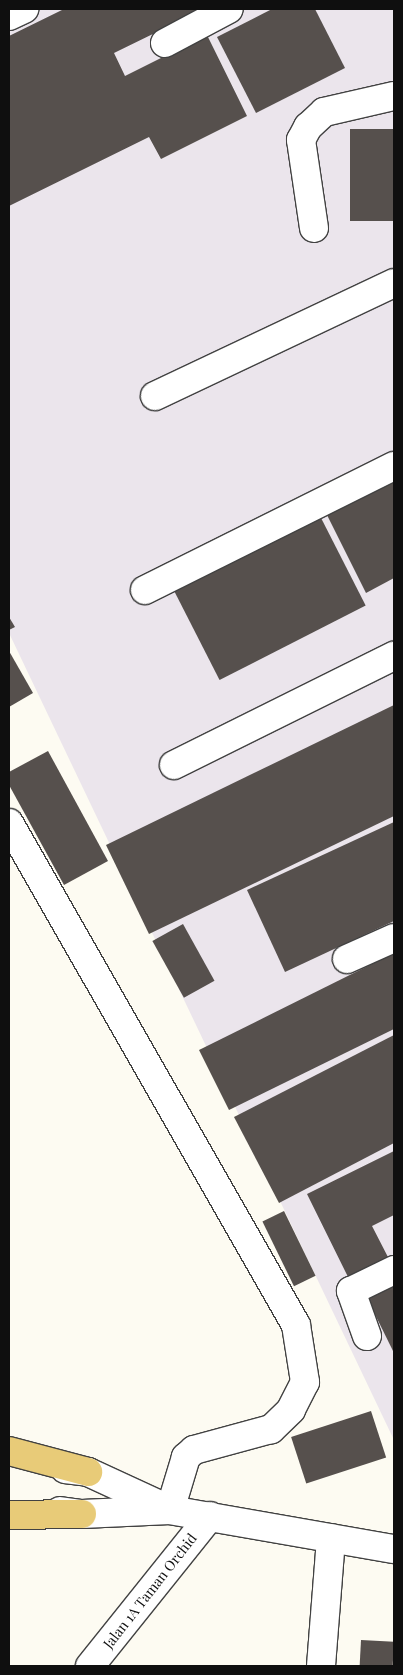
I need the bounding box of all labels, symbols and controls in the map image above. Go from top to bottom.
street label: Jalan 1A Taman Orchid [100,1530,200,1652]

